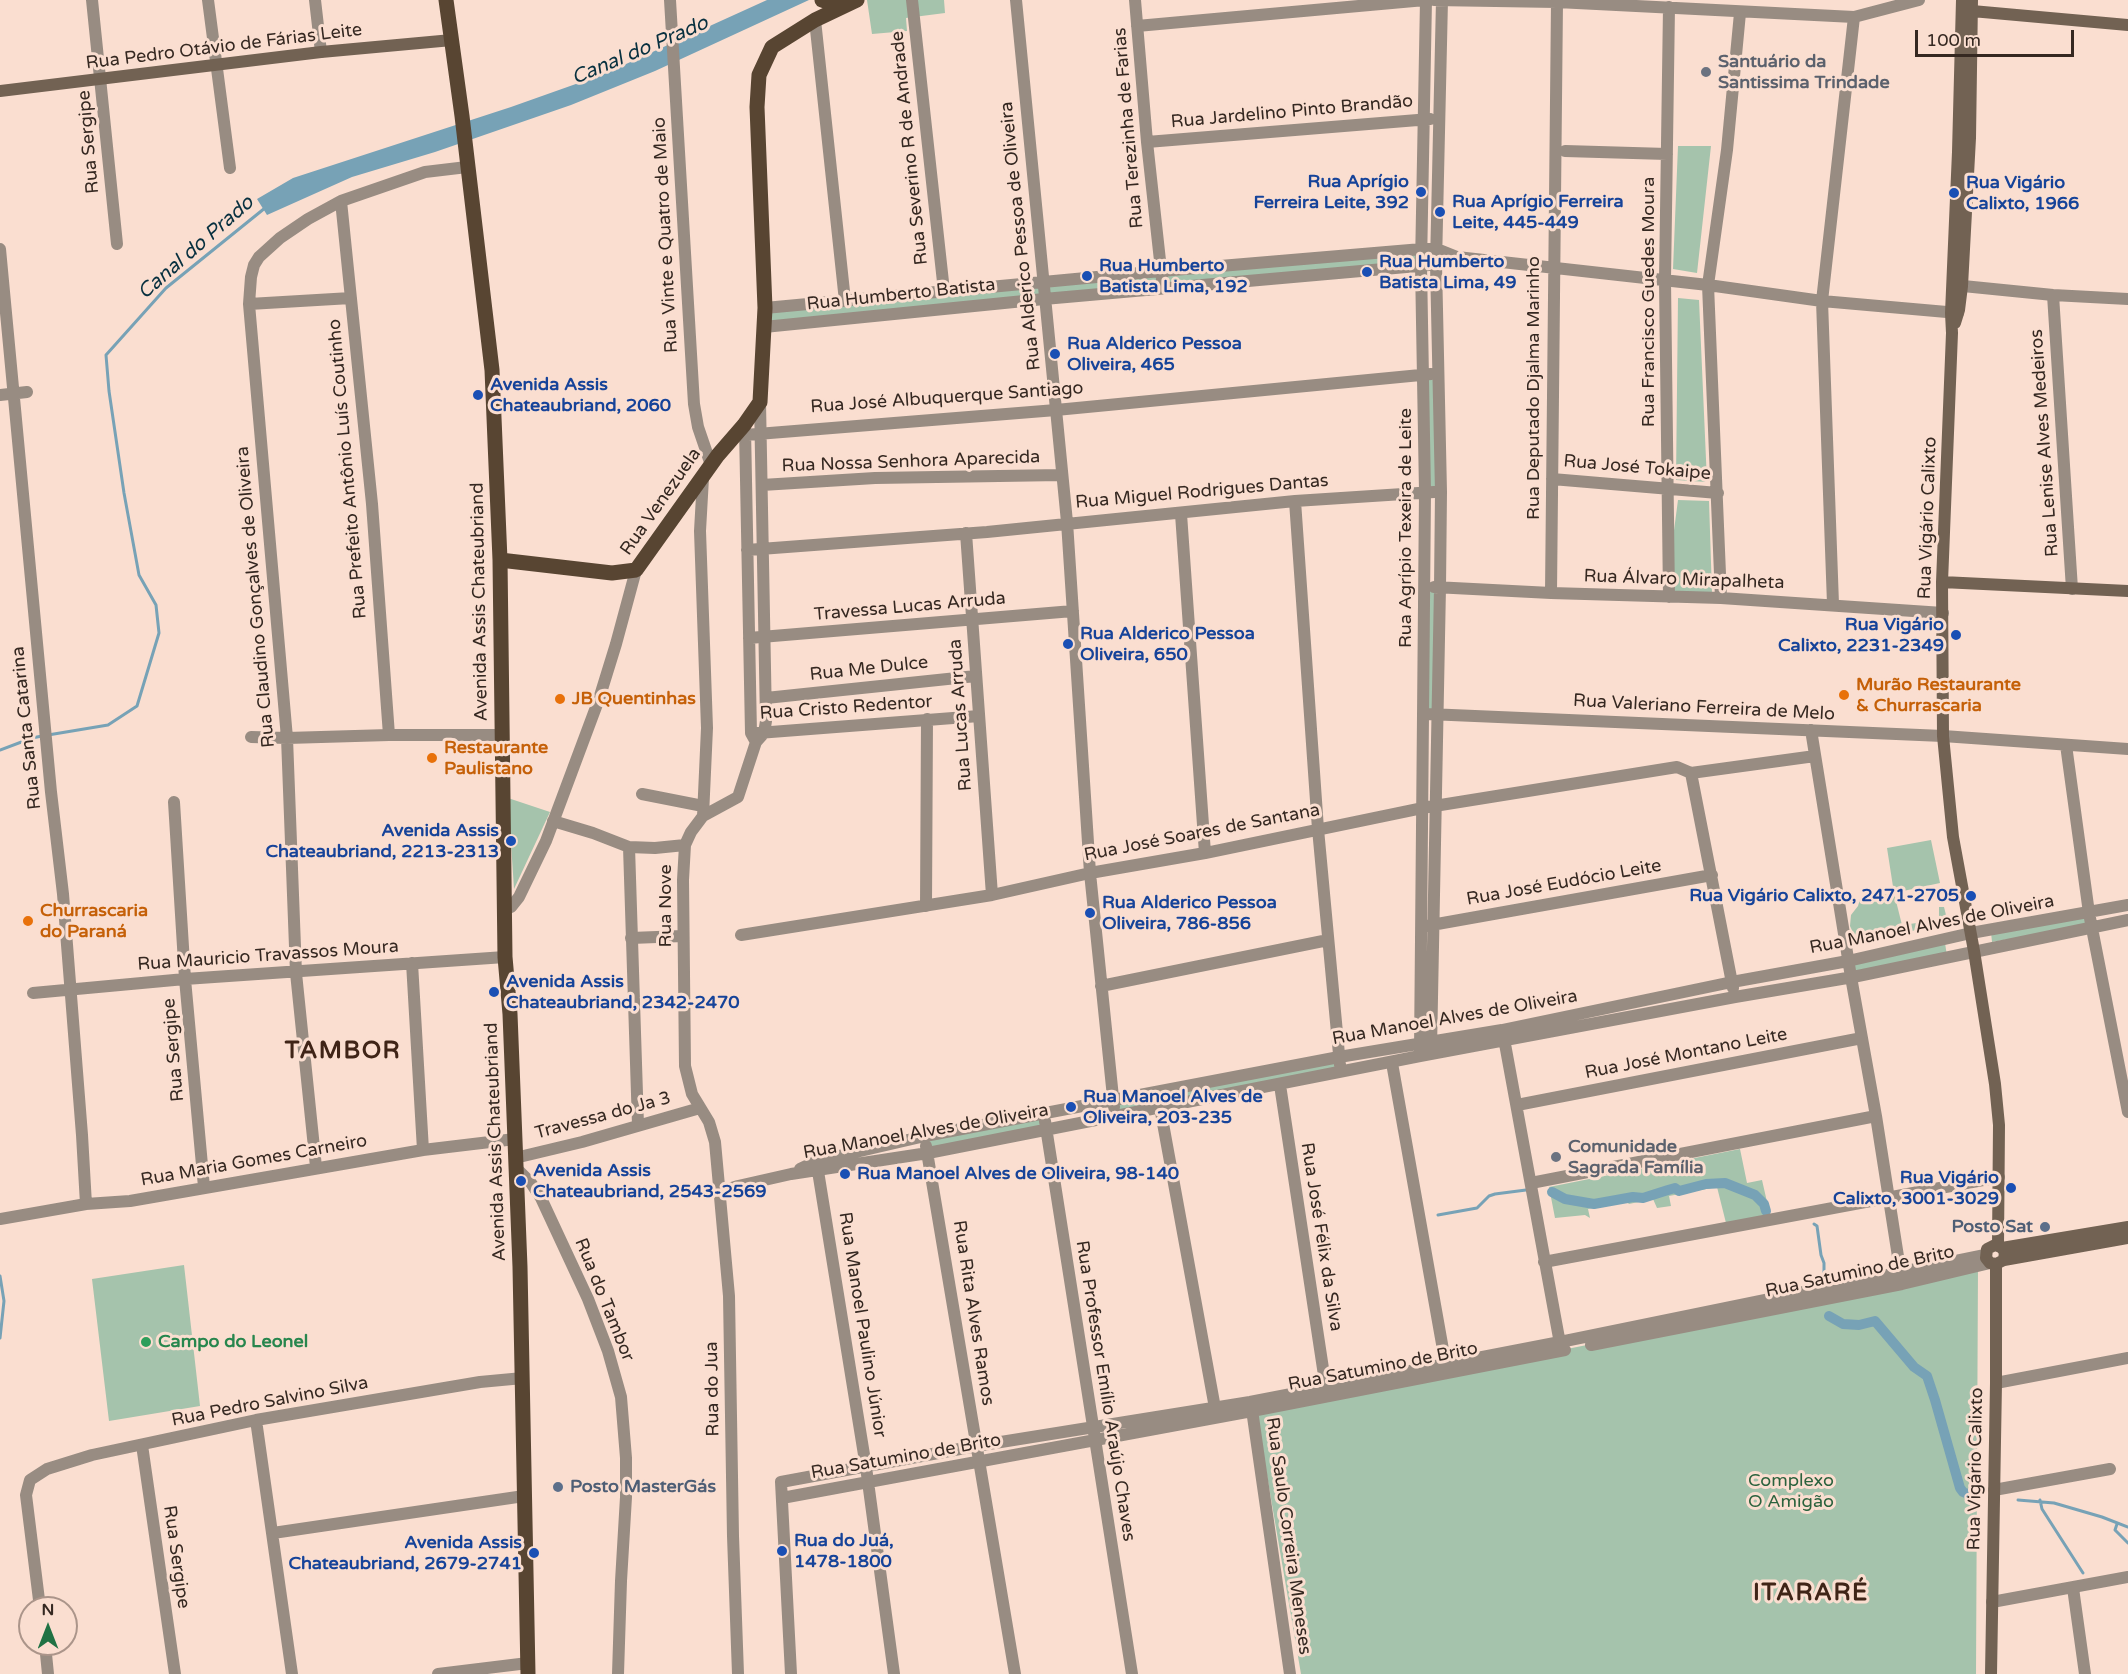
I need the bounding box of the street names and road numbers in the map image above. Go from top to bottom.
street label: Rua Pedro Otávio de Fárias Leite [85,19,363,75]
street label: Rua Terezinha de Farias [1109,27,1149,229]
street label: Rua Severino R de Andrade [887,30,933,266]
street label: Rua Sergipe [74,89,104,195]
street label: Rua Jardelino Pinto Brandão [1170,91,1414,133]
street label: Rua Alderico Pessoa de Oliveira [996,100,1046,372]
street label: Rua Vinte e Quatro de Maio [649,116,683,354]
street label: Rua Francisco Guedes Moura [1638,177,1660,427]
street label: Rua Deputado Djalma Marinho [1523,256,1545,520]
street label: Rua Humberto Batista [806,274,996,316]
street label: Rua Prefeito Antônio Luís Coutinho [324,318,372,620]
street label: Rua Lenise Alves Medeiros [2026,328,2064,558]
street label: Rua José Albuquerque Santiago [810,378,1084,418]
street label: Rua Agrípio Texeira de Leite [1395,408,1417,648]
street label: Rua Vigário Calixto [1914,436,1942,600]
street label: Rua Venezuela [616,444,706,560]
street label: Rua Claudino Gonçalves de Oliveira [232,445,280,749]
street label: Rua Nossa Senhora Aparecida [781,447,1041,477]
street label: Rua José Tokaipe [1562,451,1712,485]
street label: Rua Miguel Rodrigues Dantas [1074,470,1330,514]
street label: Avenida Assis Chateubriand [467,482,493,722]
street label: Rua Álvaro Mirapalheta [1583,566,1785,594]
street label: Travessa Lucas Arruda [813,588,1007,626]
street label: Rua Lucas Arruda [945,638,977,792]
street label: Rua Santa Catarina [8,645,46,811]
street label: Rua Me Dulce [809,652,929,686]
street label: Rua Valeriano Ferreira de Melo [1573,690,1835,726]
street label: Rua Cristo Redentor [759,691,933,725]
street label: Rua José Soares de Santana [1082,800,1322,866]
street label: Rua José Eudócio Leite [1465,855,1663,911]
street label: Rua Nove [655,864,677,948]
street label: Rua Manoel Alves de Oliveira [1808,891,2056,959]
street label: Rua Mauricio Travassos Moura [137,936,399,976]
street label: Rua Manoel Alves de Oliveira [1331,986,1579,1050]
street label: Rua Sergipe [159,997,189,1103]
street label: Avenida Assis Chateubriand [481,1022,511,1262]
street label: Rua José Montano Leite [1583,1024,1789,1084]
street label: Travessa do Ja 3 [533,1087,673,1145]
street label: Rua Manoel Alves de Oliveira [802,1100,1050,1164]
street label: Rua Maria Gomes Carneiro [139,1130,369,1192]
street label: Rua José Félix da Silva [1295,1141,1347,1333]
street label: Rua Manoel Paulino Júnior [833,1211,891,1439]
street label: Rua Rita Alves Ramos [948,1219,998,1407]
street label: Rua do Tambor [569,1235,639,1365]
street label: Rua Professor Emílio Araújo Chaves [1071,1239,1139,1543]
street label: Rua Satumino de Brito [1764,1241,1956,1303]
street label: Rua Satumino de Brito [1286,1338,1480,1396]
street label: Rua do Jua [701,1341,725,1437]
street label: Rua Pedro Salvino Silva [170,1372,370,1432]
street label: Rua Vigário Calixto [1964,1387,1988,1551]
street label: Rua Saulo Correira Meneses [1261,1416,1315,1656]
street label: Rua Satumino de Brito [809,1430,1003,1484]
street label: Rua Sergipe [158,1504,194,1610]

